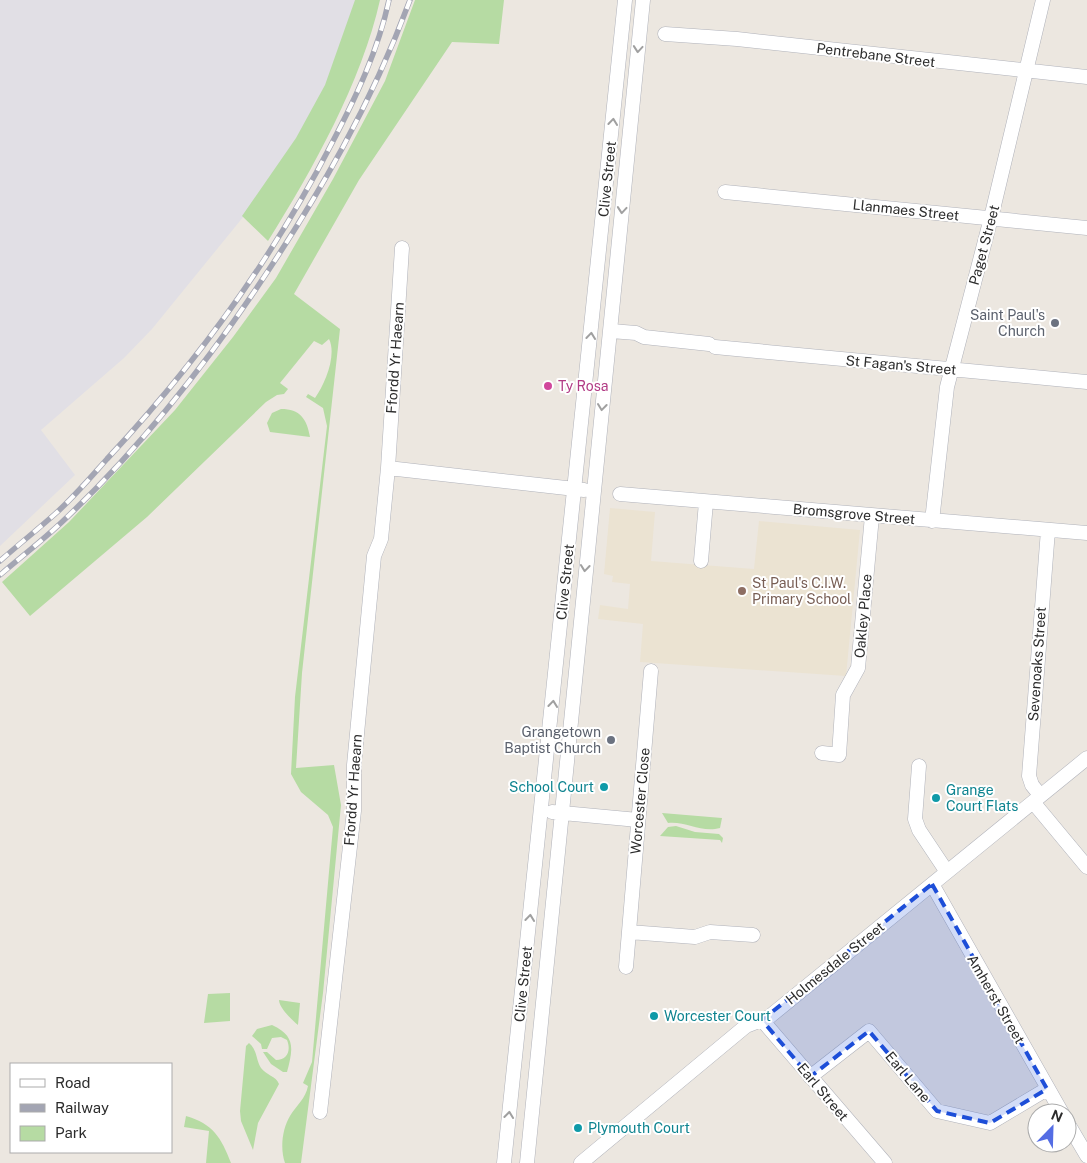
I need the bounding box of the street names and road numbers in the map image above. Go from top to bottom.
street label: Pentrebane Street [816,40,936,70]
street label: Clive Street [595,140,619,218]
street label: Llanmaes Street [852,196,960,224]
street label: Paget Street [966,203,1002,287]
street label: Ffordd Yr Haearn [383,302,407,414]
street label: St Fagan's Street [845,352,957,378]
street label: Bromsgrove Street [792,501,916,527]
street label: Clive Street [553,543,577,621]
street label: Oakley Place [851,573,875,659]
street label: Sevenoaks Street [1025,606,1049,722]
street label: Ffordd Yr Haearn [341,734,365,846]
street label: Worcester Close [627,747,653,855]
street label: Holmesdale Street [783,918,887,1008]
street label: Clive Street [511,945,535,1023]
street label: Amherst Street [964,952,1028,1046]
street label: Earl Lane [882,1048,934,1106]
street label: Earl Street [794,1060,852,1124]

